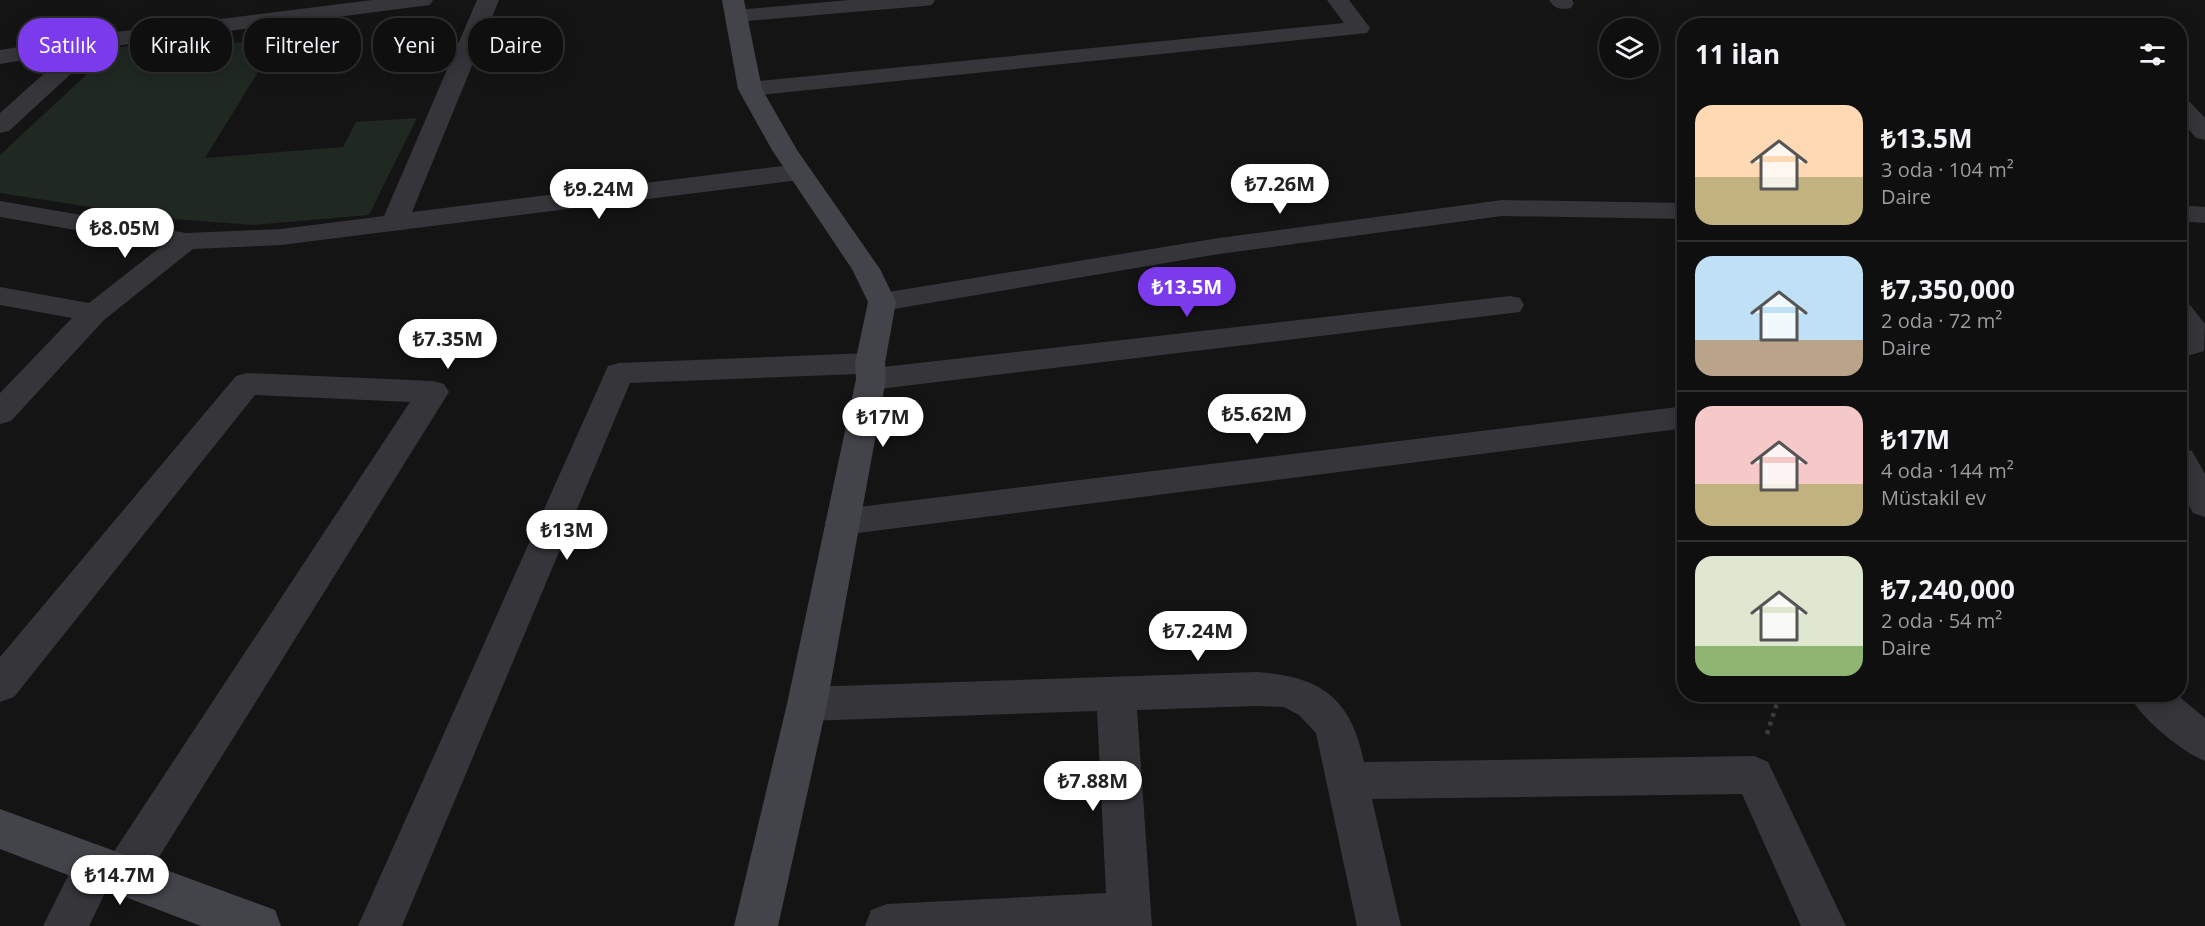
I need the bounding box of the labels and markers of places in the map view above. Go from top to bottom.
pin: ₺7.26M [1231,164,1329,215]
pin: ₺9.24M [550,169,648,220]
pin: ₺8.05M [76,208,174,259]
pin: ₺13.5M [1138,267,1236,318]
pin: ₺7.35M [399,319,497,370]
pin: ₺5.62M [1208,394,1306,445]
pin: ₺17M [847,397,919,448]
pin: ₺13M [531,510,603,561]
pin: ₺7.24M [1149,611,1247,662]
pin: ₺7.88M [1044,761,1142,812]
pin: ₺14.7M [71,855,169,906]

